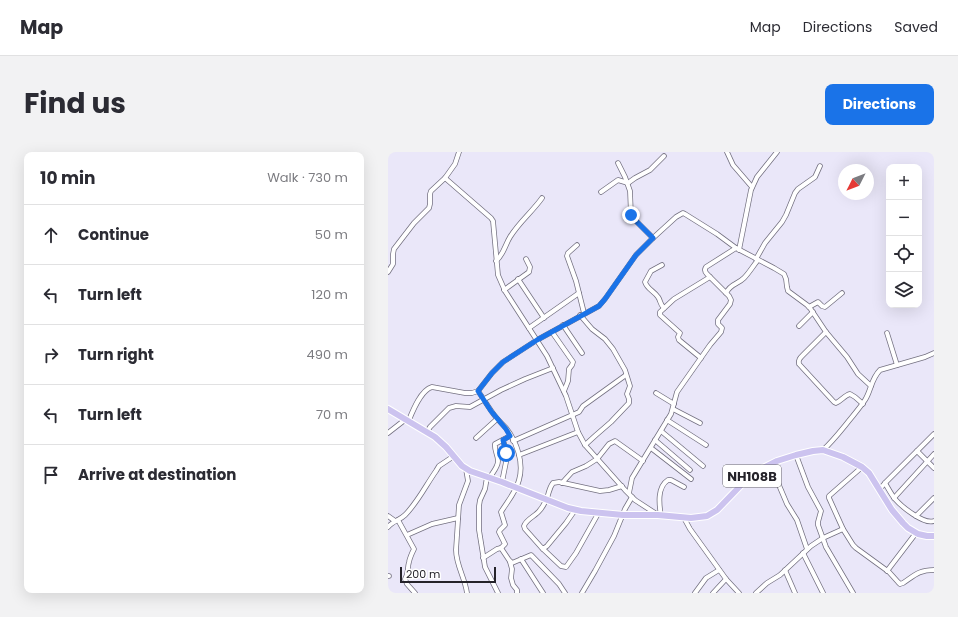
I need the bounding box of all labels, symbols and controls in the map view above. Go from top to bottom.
text: Map [20,14,63,41]
text: Map [750,17,781,37]
text: Directions [803,17,872,37]
text: Saved [894,17,938,37]
text: Find us [24,84,126,123]
button: Directions [825,84,934,125]
north arrow [838,164,874,200]
map controls [886,164,922,308]
button: + [886,164,922,200]
text: 10 min [40,166,96,190]
text: Walk · 730 m [267,168,348,187]
button: − [886,200,922,236]
route end [622,206,640,224]
icon: ahead [40,224,62,246]
text: Continue [78,224,149,245]
text: 50 m [315,225,348,244]
button: locate [886,236,922,272]
button: layers [886,272,922,308]
icon: left [40,284,62,306]
text: Turn left [78,284,142,305]
text: 120 m [311,285,348,304]
icon: right [40,344,62,366]
text: Turn right [78,344,154,365]
text: 490 m [307,345,348,364]
icon: left [40,404,62,426]
text: Turn left [78,404,142,425]
text: 70 m [316,405,348,424]
route start [497,444,515,462]
icon: arrive [40,464,62,486]
text: Arrive at destination [78,464,236,485]
road number: NH108B [723,465,781,487]
scale bar [400,565,496,584]
text: 200 m [406,566,440,582]

